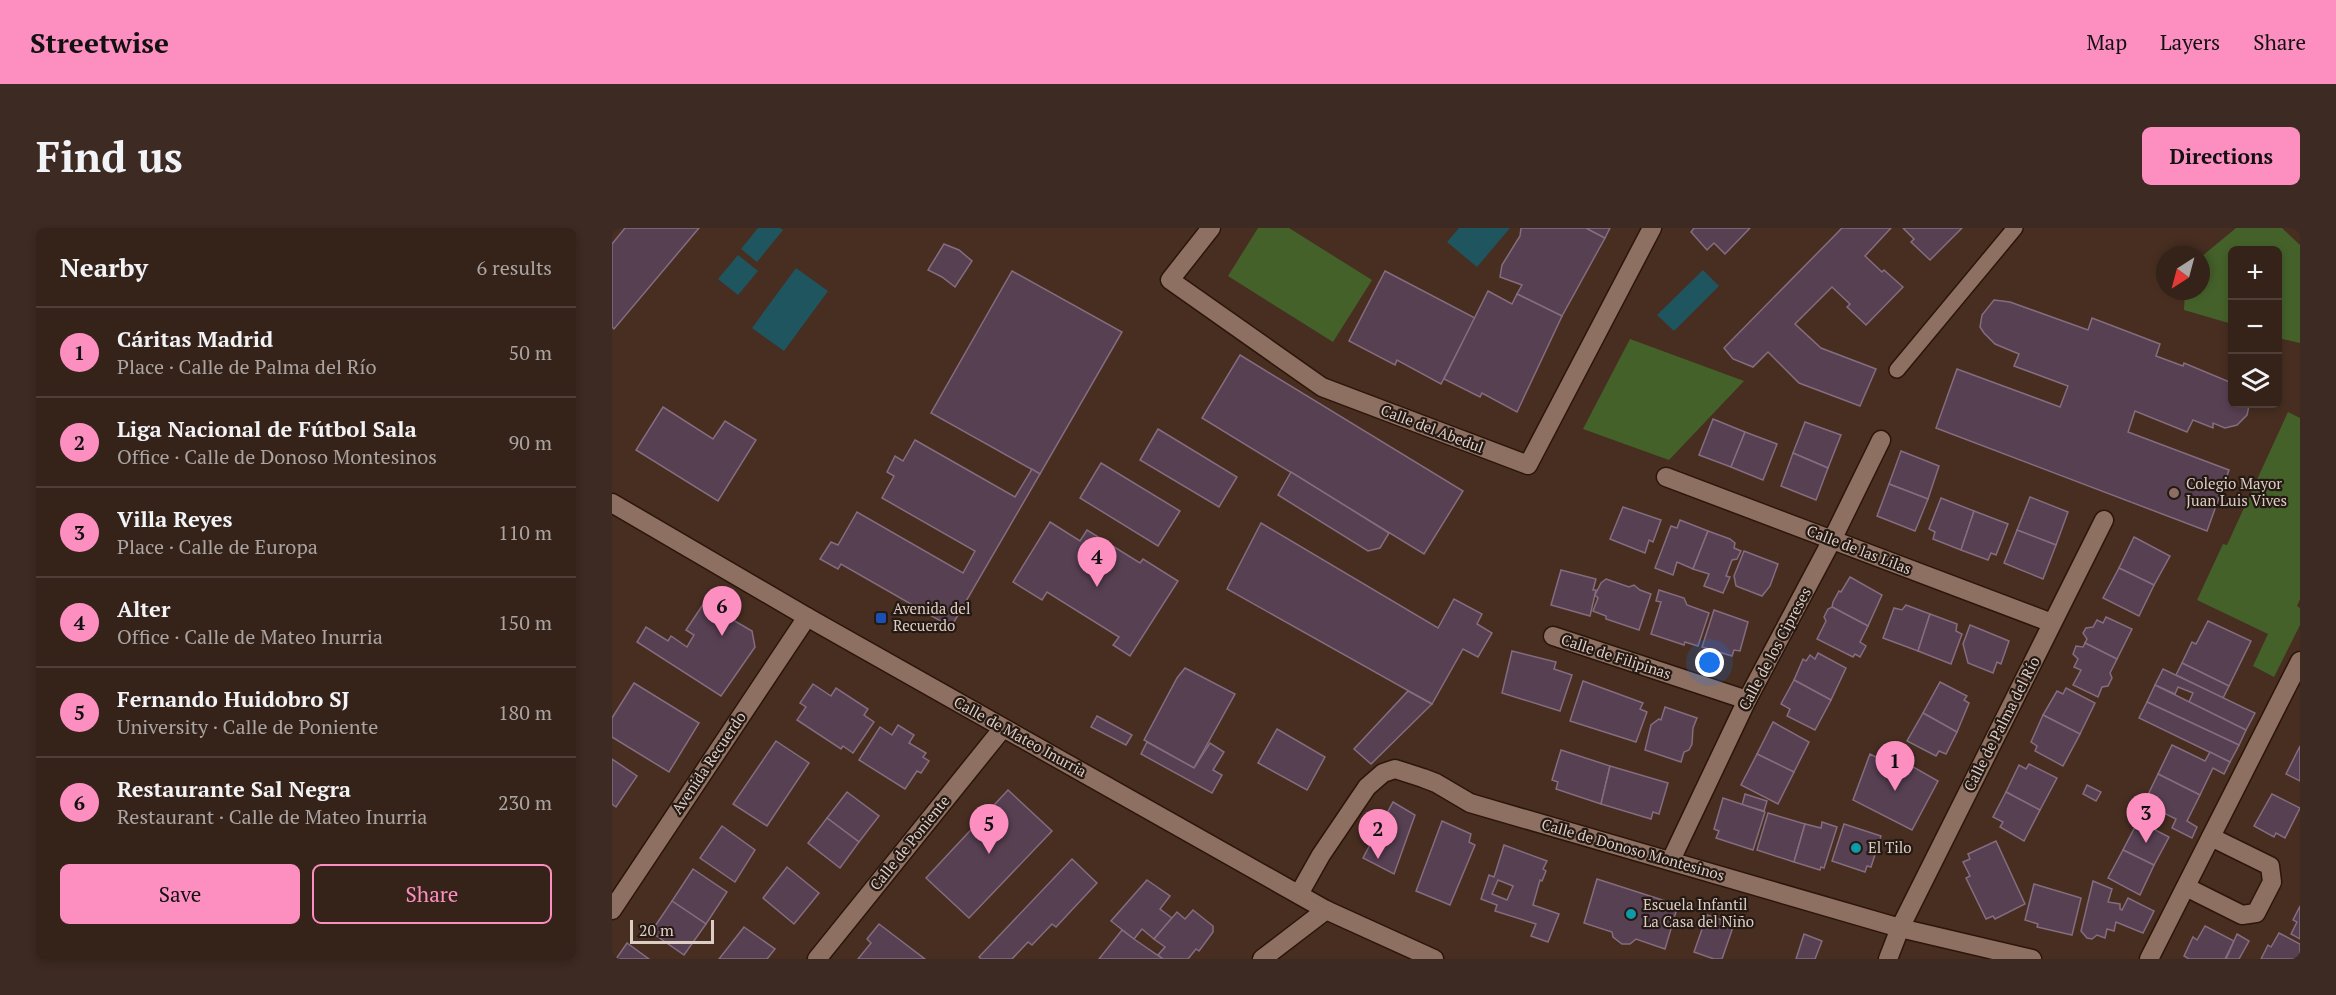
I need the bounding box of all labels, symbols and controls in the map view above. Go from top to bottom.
text: Streetwise [30,24,169,61]
text: Map [2086,28,2127,56]
text: Layers [2160,28,2220,56]
text: Share [2253,28,2306,56]
button: Directions [2142,127,2300,185]
text: Find us [36,128,183,184]
north arrow [2156,246,2210,300]
map controls [2228,246,2282,408]
button: + [2228,246,2282,300]
text: Nearby [60,250,148,284]
text: 6 results [477,254,552,281]
button: − [2228,300,2282,354]
text: Cáritas Madrid [117,324,273,353]
text: 1 [74,339,85,366]
text: 50 m [509,339,552,366]
text: Place · Calle de Palma del Río [117,353,377,380]
button: layers [2228,354,2282,408]
street label: Calle del Abedul [1378,399,1487,457]
text: Liga Nacional de Fútbol Sala [117,414,417,443]
text: 2 [74,429,85,456]
text: 90 m [509,429,552,456]
text: Office · Calle de Donoso Montesinos [117,443,437,470]
place label: Colegio Mayor Juan Luis Vives [2186,473,2287,510]
marker: Colegio Mayor Juan Luis Vives [2167,486,2181,500]
text: Villa Reyes [117,504,233,533]
text: 3 [74,519,85,546]
text: 110 m [498,519,552,546]
street label: Calle de las Lilas [1804,520,1915,578]
text: Place · Calle de Europa [117,533,318,560]
pin: 4 [1078,538,1116,587]
street label: Calle de los Cipreses [1733,584,1815,713]
pin: 6 [702,586,742,636]
text: Alter [117,594,170,623]
place label: Avenida del Recuerdo [893,598,970,635]
text: 4 [74,609,85,636]
text: 150 m [498,609,552,636]
marker: Avenida del Recuerdo [874,611,888,625]
text: Office · Calle de Mateo Inurria [117,623,383,650]
street label: Calle de Filipinas [1559,629,1674,683]
your location [1695,648,1724,677]
street label: Calle de Palma del Río [1958,653,2044,794]
text: Fernando Huidobro SJ [117,684,350,713]
street label: Calle de Mateo Inurria [950,691,1091,781]
text: 5 [74,699,85,726]
text: 180 m [498,699,552,726]
street label: Avenida Recuerdo [667,707,750,818]
text: University · Calle de Poniente [117,713,378,740]
pin: 1 [1876,742,1914,791]
text: Restaurante Sal Negra [117,774,351,803]
text: 6 [74,789,85,816]
text: 230 m [498,789,552,816]
street label: Calle de Poniente [865,791,954,894]
pin: 3 [2126,794,2165,843]
text: Restaurant · Calle de Mateo Inurria [117,803,427,830]
pin: 5 [970,804,1009,854]
pin: 2 [1358,810,1398,859]
street label: Calle de Donoso Montesinos [1539,813,1727,885]
place label: El Tilo [1868,837,1912,857]
marker: El Tilo [1849,841,1863,855]
button: Save [60,864,300,924]
button: Share [312,864,552,924]
place label: Escuela Infantil La Casa del Niño [1643,894,1754,931]
marker: Escuela Infantil La Casa del Niño [1624,907,1638,921]
scale bar [630,917,714,944]
text: 20 m [639,919,674,941]

